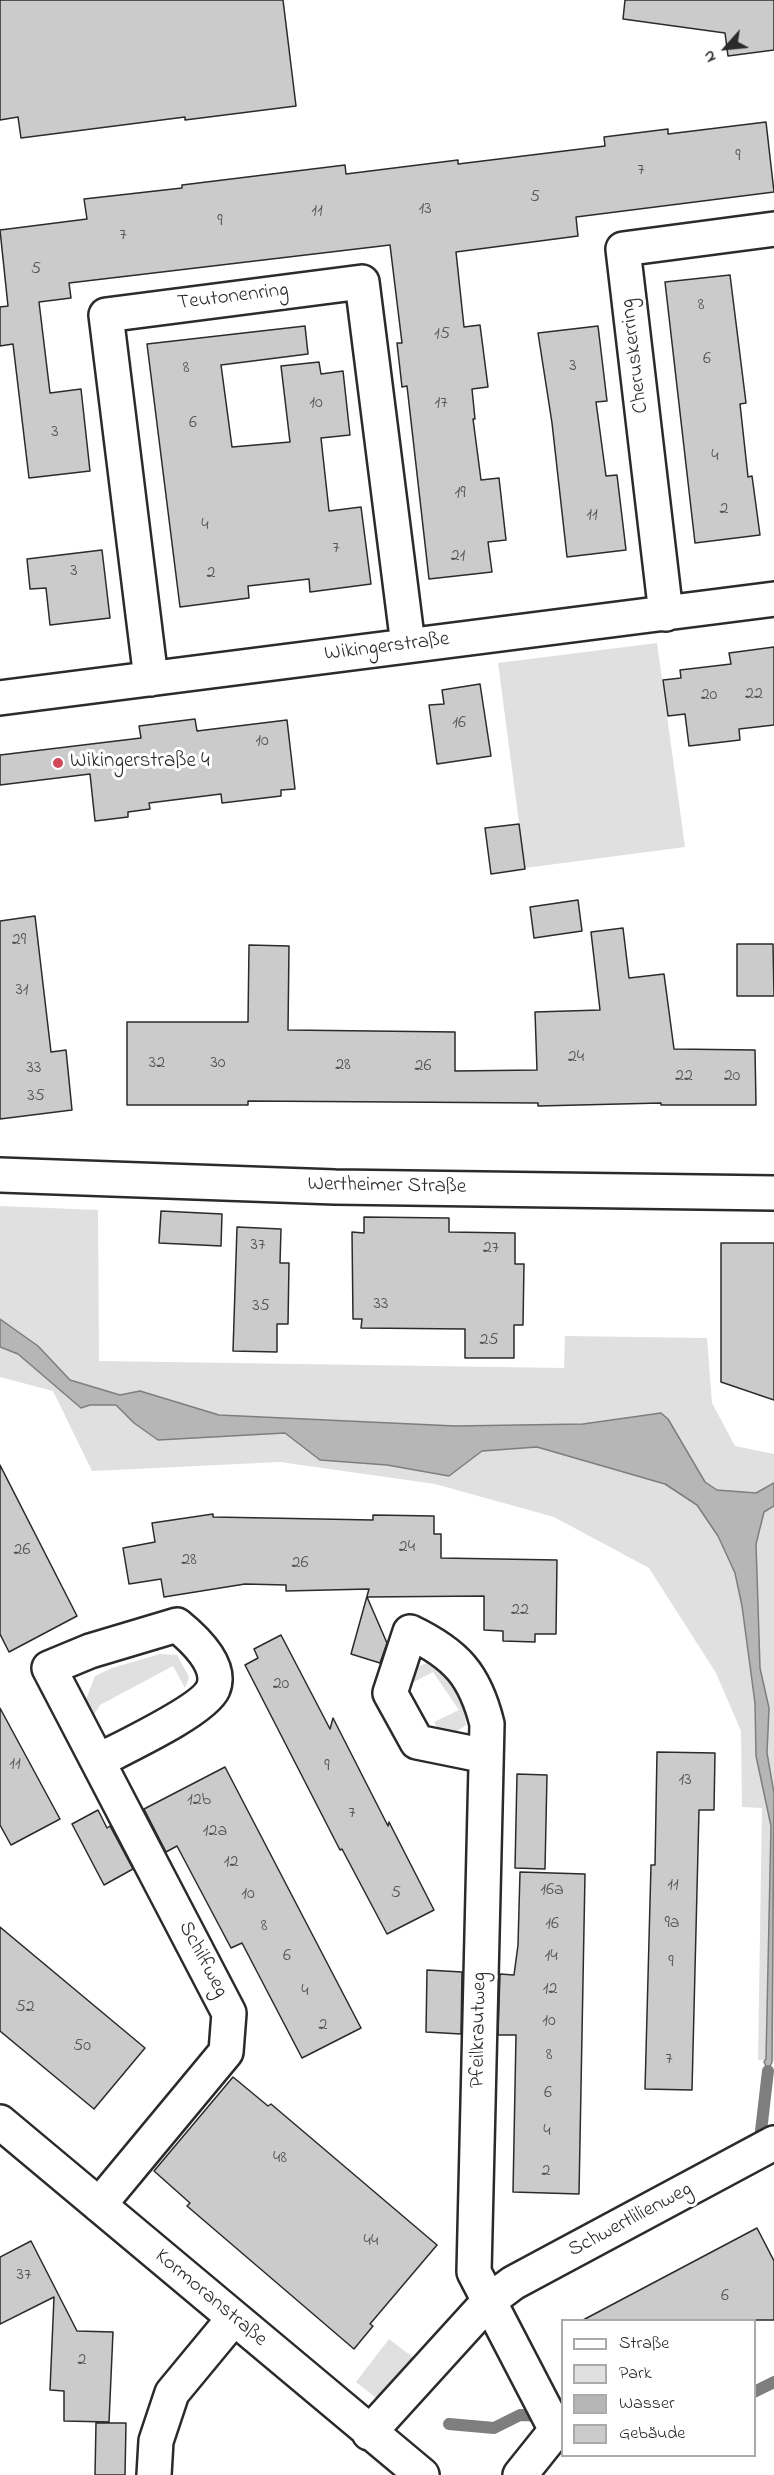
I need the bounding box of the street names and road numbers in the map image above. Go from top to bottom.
street label: Teutonenring [176,279,290,317]
street label: Cheruskerring [616,297,656,415]
street label: Wikingerstraße [323,628,451,668]
street label: Wertheimer Straße [307,1173,467,1201]
street label: Schilfweg [172,1918,232,2002]
street label: Pfeilkrautweg [466,1972,494,2088]
street label: Schwertlilienweg [565,2178,697,2264]
street label: Kormoranstraße [149,2245,271,2353]

